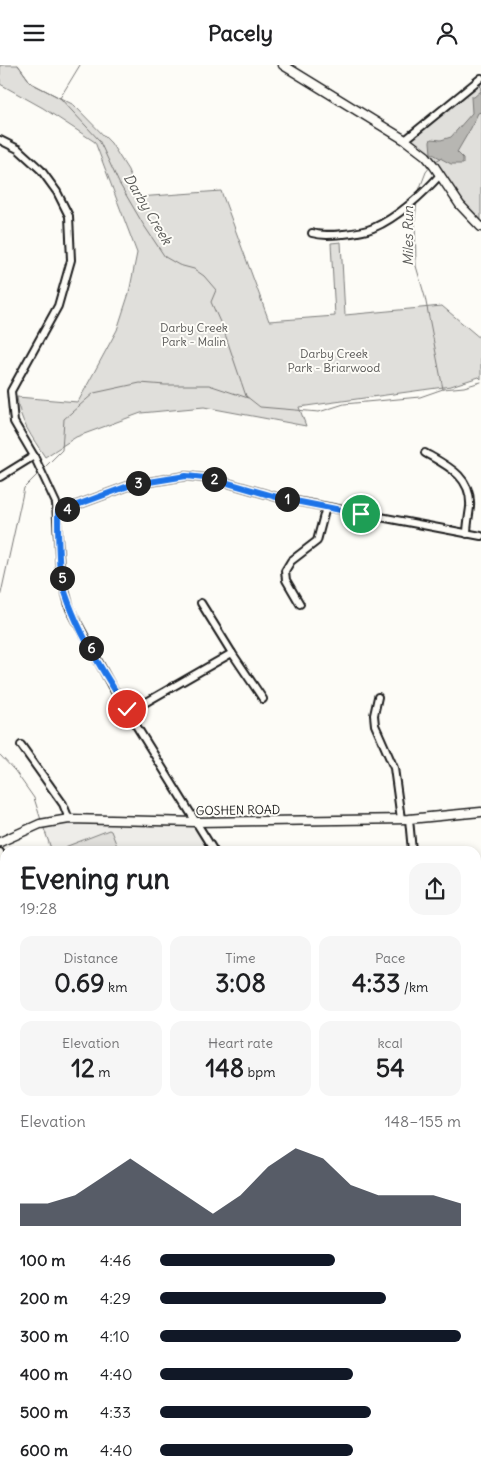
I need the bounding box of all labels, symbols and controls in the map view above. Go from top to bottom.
icon: menu [20,19,48,47]
text: Pacely [208,19,273,47]
icon: person [433,19,461,47]
water label: Darby Creek [120,170,177,248]
water label: Miles Run [399,205,417,266]
park label: Darby Creek Park - Malin [160,320,228,349]
park label: Darby Creek Park - Briarwood [288,346,380,375]
pin: 2 [202,467,226,491]
text: 2 [211,470,218,488]
pin: 3 [126,471,150,495]
text: 3 [135,474,142,492]
pin: 1 [274,487,300,511]
text: 1 [285,490,290,508]
pin [340,493,382,535]
pin: 4 [54,497,80,521]
text: 4 [63,500,72,518]
icon: arrive [347,500,375,528]
pin: 5 [50,565,74,591]
text: 5 [58,569,67,587]
pin: 6 [78,635,104,661]
text: 6 [87,639,96,657]
pin [106,688,148,730]
icon: check [113,695,141,723]
street label: GOSHEN ROAD [196,802,280,818]
text: Evening run [20,861,170,897]
button: share [409,863,461,915]
text: 19:28 [20,898,57,918]
text: Distance [63,949,118,967]
text: Time [225,949,256,967]
text: Pace [375,949,405,967]
text: 0.69 [54,967,105,999]
text: 3:08 [215,967,266,999]
text: 4:33 [352,967,401,999]
text: km [105,978,127,996]
text: /km [401,978,428,996]
text: Elevation [62,1034,120,1052]
text: Heart rate [208,1034,273,1052]
text: kcal [378,1034,403,1052]
text: 12 [71,1052,95,1084]
text: 148 [205,1052,244,1084]
text: 54 [376,1052,405,1084]
text: m [95,1063,110,1081]
text: bpm [244,1063,276,1081]
text: Elevation [20,1111,86,1131]
text: 148–155 m [385,1111,461,1131]
text: 100 m [20,1250,65,1270]
text: 4:46 [100,1250,131,1270]
text: 200 m [20,1288,68,1308]
text: 4:29 [100,1288,131,1308]
text: 300 m [20,1326,68,1346]
text: 4:10 [100,1326,130,1346]
text: 400 m [20,1364,68,1384]
text: 4:40 [100,1364,133,1384]
text: 500 m [20,1402,68,1422]
text: 4:33 [100,1402,131,1422]
text: 600 m [20,1440,68,1460]
text: 4:40 [100,1440,133,1460]

